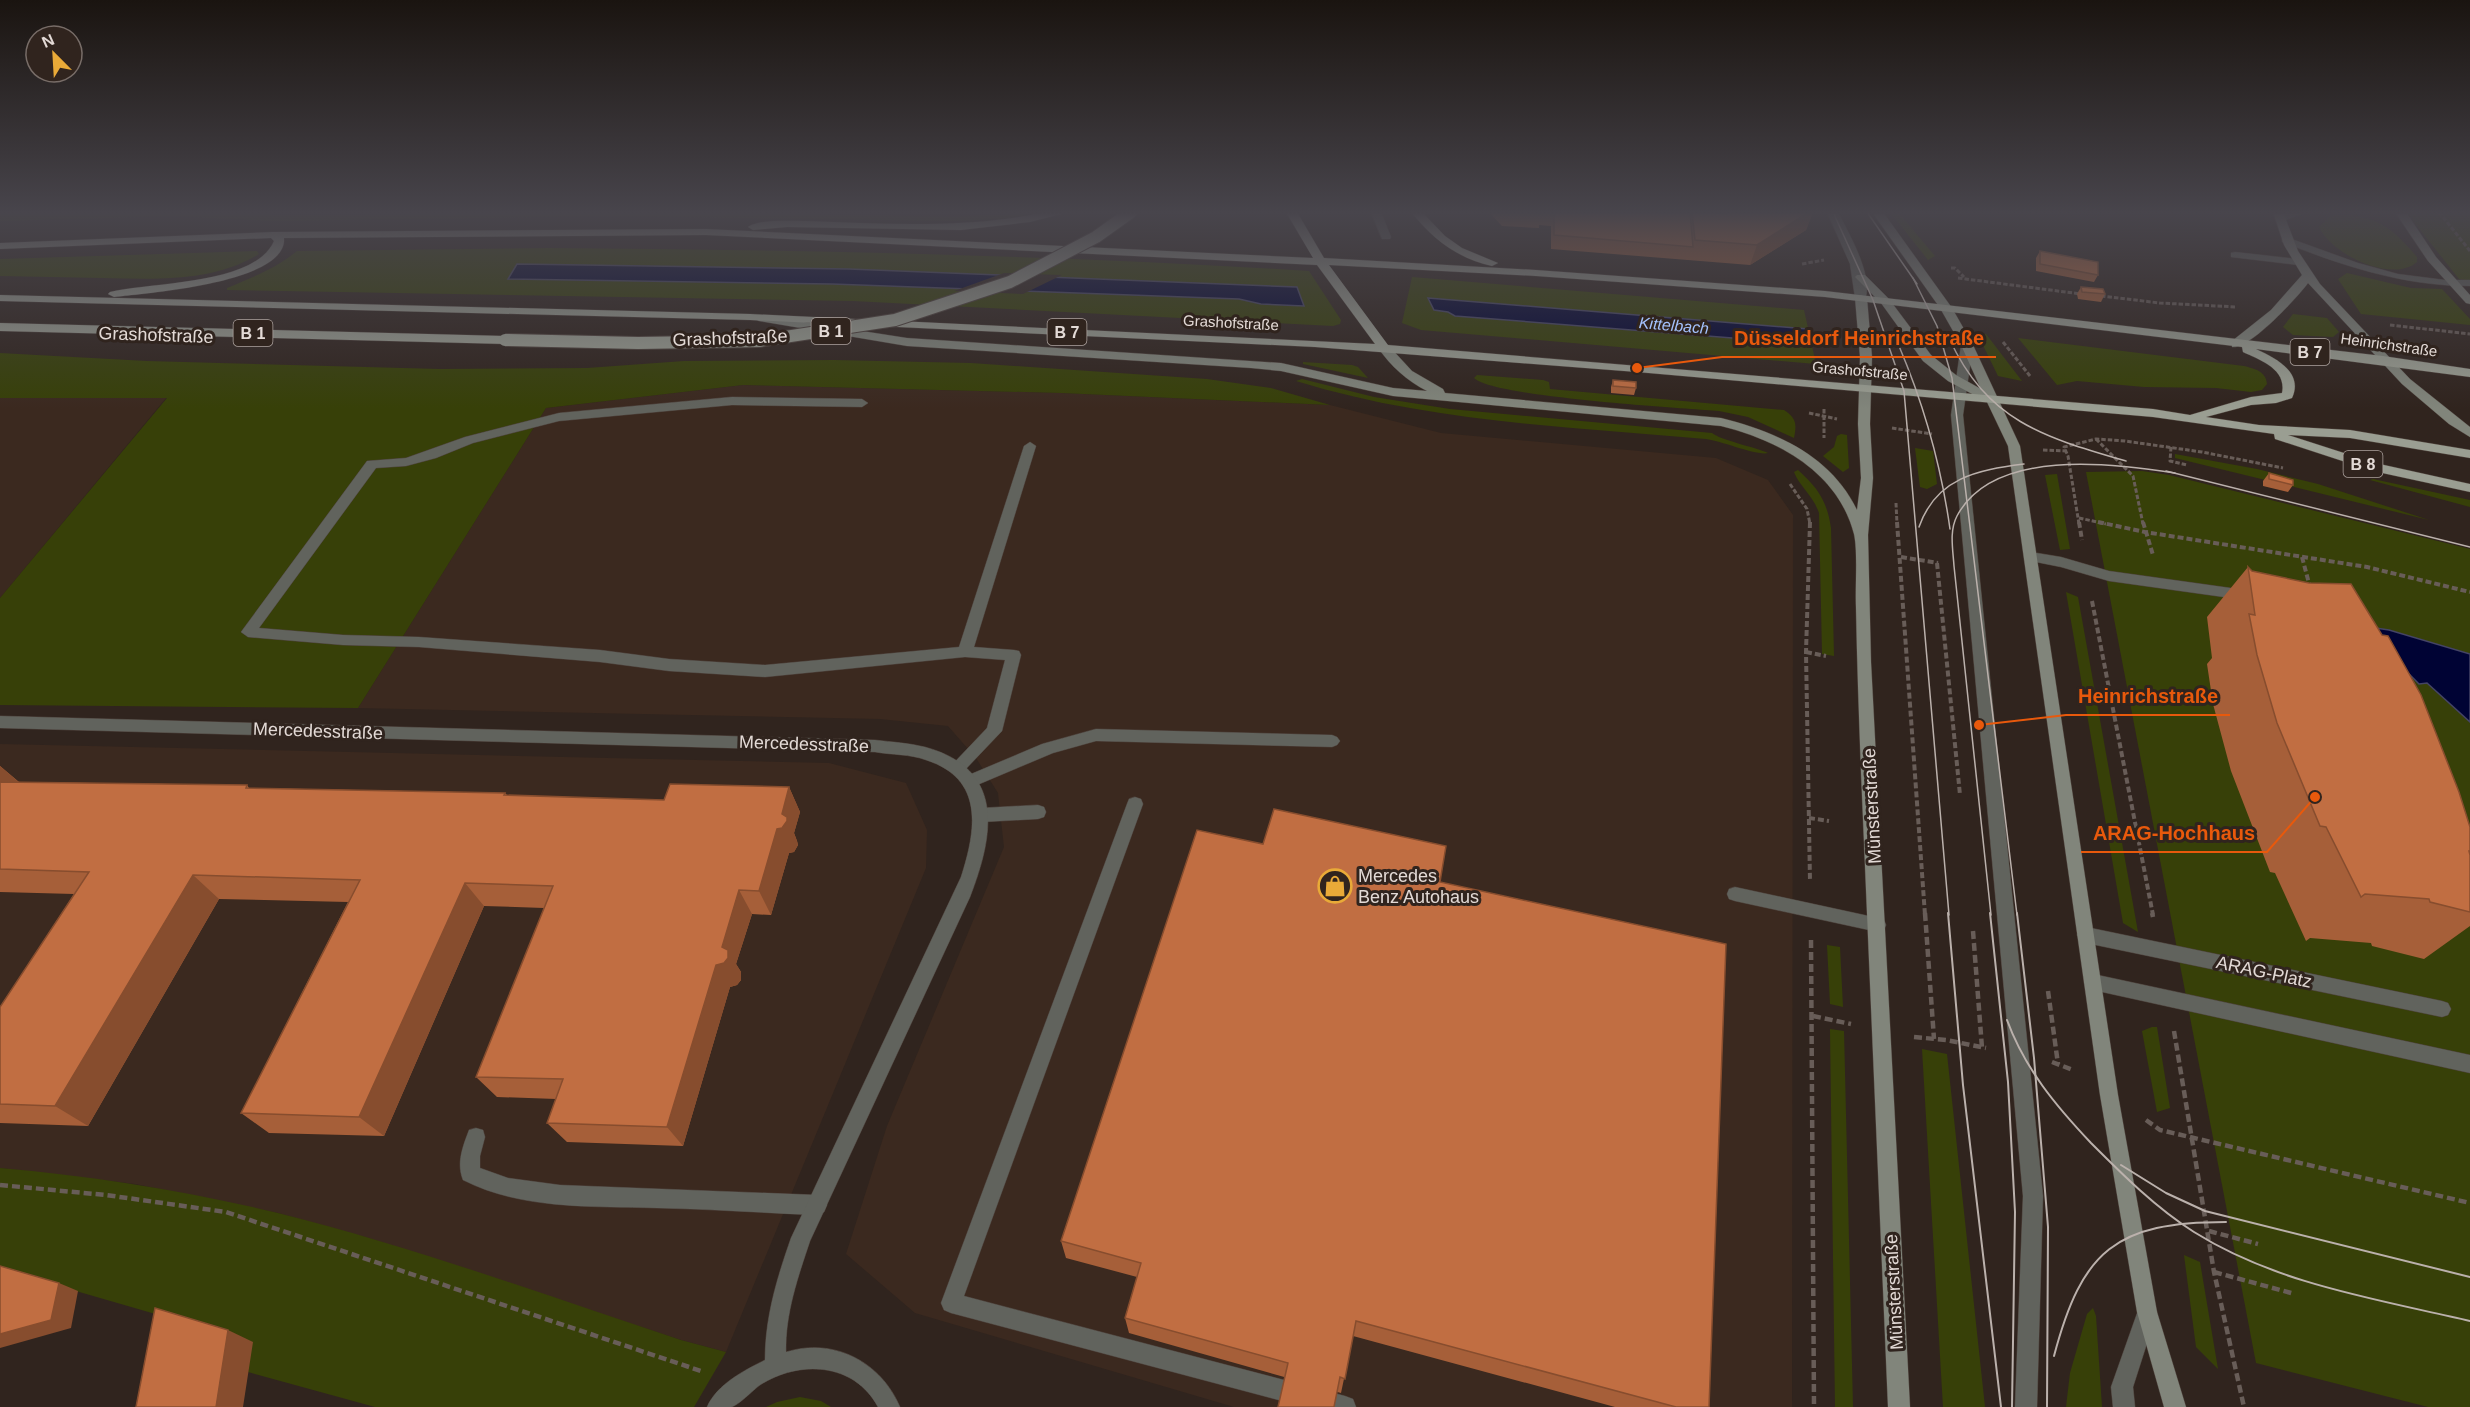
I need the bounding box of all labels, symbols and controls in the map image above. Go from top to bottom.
north arrow [24,24,84,84]
text: N [39,31,57,51]
street label: Grashofstraße [1183,312,1279,333]
water label: Kittelbach [1638,314,1710,337]
road number: B 1 [812,318,850,344]
road number: B 7 [1048,319,1086,345]
callout: Düsseldorf Heinrichstraße [1722,319,1996,357]
road number: B 1 [234,320,272,346]
street label: Grashofstraße [98,323,214,347]
street label: Grashofstraße [672,326,788,350]
text: Düsseldorf Heinrichstraße [1734,327,1984,349]
street label: Heinrichstraße [2340,329,2439,360]
road number: B 7 [2290,339,2330,365]
street label: Grashofstraße [1812,358,1909,383]
road number: B 8 [2344,451,2382,477]
callout: Heinrichstraße [2066,677,2230,715]
text: Heinrichstraße [2078,685,2218,707]
street label: Mercedesstraße [253,719,383,743]
street label: Mercedesstraße [739,732,869,756]
street label: Münsterstraße [1859,748,1885,864]
callout: ARAG-Hochhaus [2081,814,2267,852]
text: ARAG-Hochhaus [2093,822,2255,844]
place label: Mercedes Benz Autohaus [1358,866,1479,907]
shop icon: Mercedes Benz Autohaus [1317,868,1353,904]
street label: ARAG-Platz [2214,952,2314,992]
street label: Münsterstraße [1881,1234,1907,1350]

